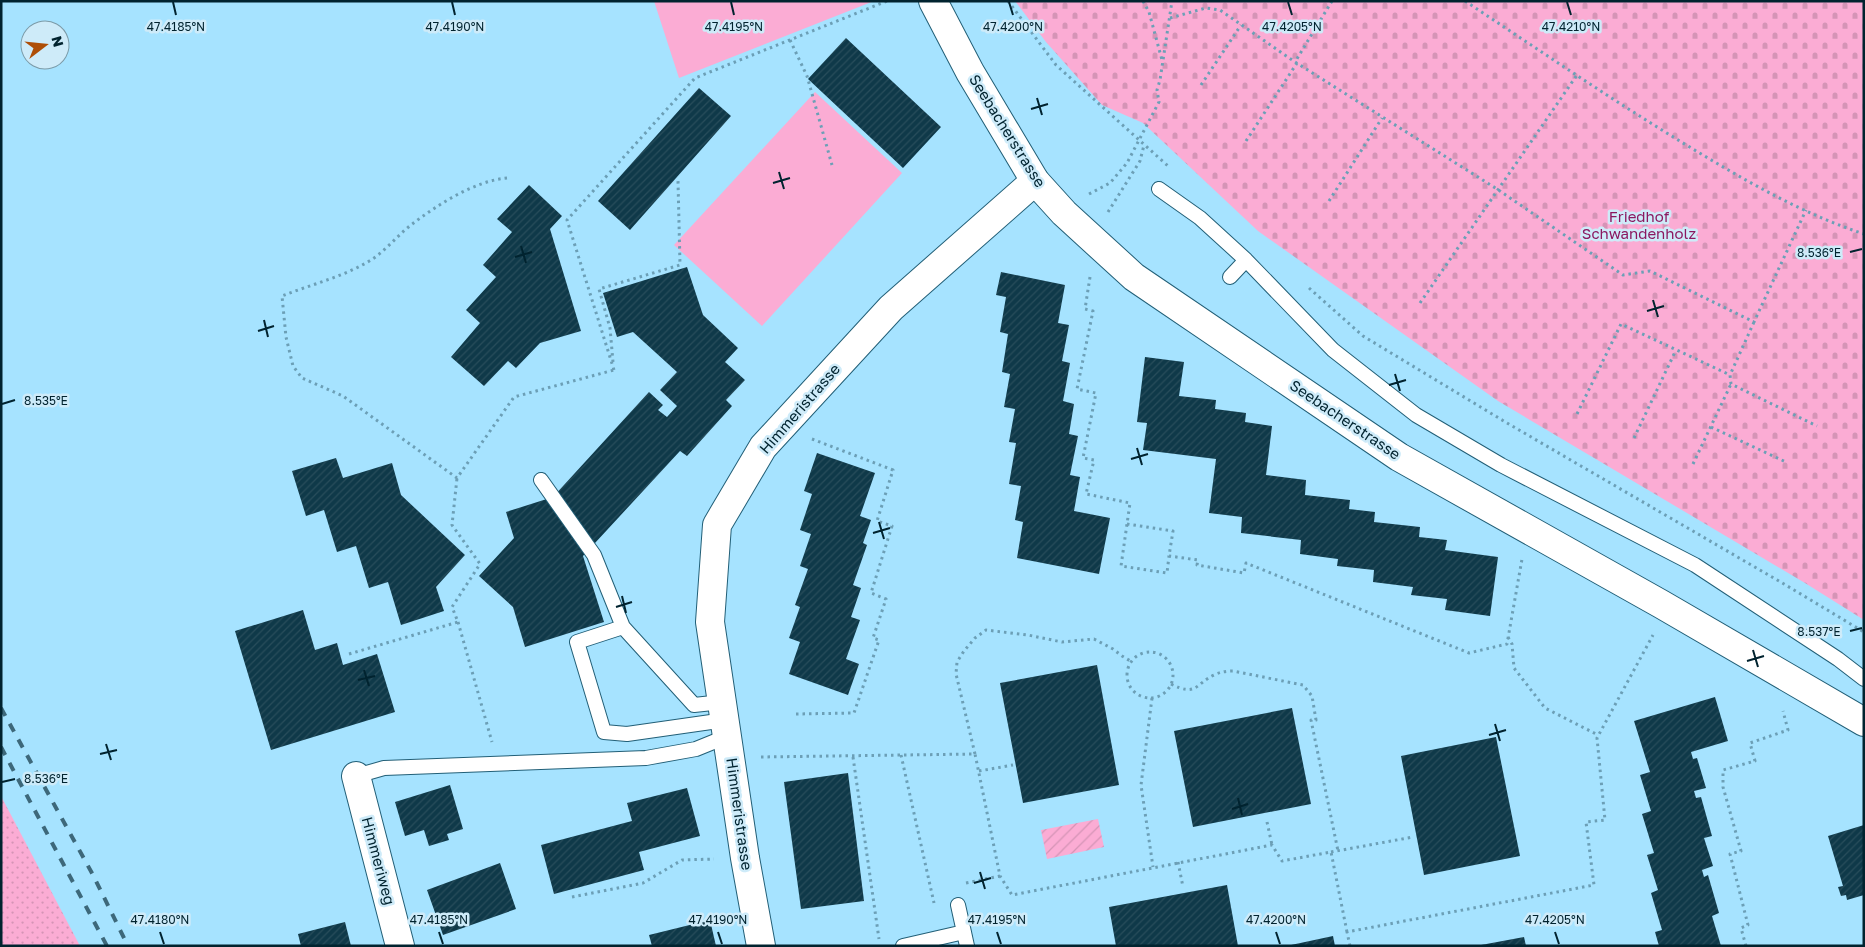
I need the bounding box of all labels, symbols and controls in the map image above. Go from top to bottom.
text: 47.4185°N [147,19,205,34]
text: 47.4190°N [426,19,484,34]
text: 47.4195°N [705,19,763,34]
text: 47.4200°N [983,19,1043,34]
text: 47.4205°N [1262,19,1322,34]
text: 47.4210°N [1542,19,1600,34]
north arrow [20,20,70,70]
text: N [48,34,68,49]
street label: Seebacherstrasse [966,71,1050,190]
park label: Friedhof Schwandenholz [1582,207,1697,242]
text: 8.536°E [1797,245,1841,260]
street label: Himmeristrasse [755,359,843,457]
street label: Seebacherstrasse [1287,376,1404,463]
text: 8.535°E [24,393,68,408]
text: 8.537°E [1797,624,1841,639]
street label: Himmeristrasse [723,757,757,871]
text: 8.536°E [24,771,68,786]
street label: Himmeriweg [359,815,399,907]
text: 47.4180°N [131,912,189,927]
text: 47.4185°N [410,912,468,927]
text: 47.4190°N [689,912,747,927]
text: 47.4195°N [968,912,1026,927]
text: 47.4200°N [1246,912,1306,927]
text: 47.4205°N [1525,912,1585,927]

